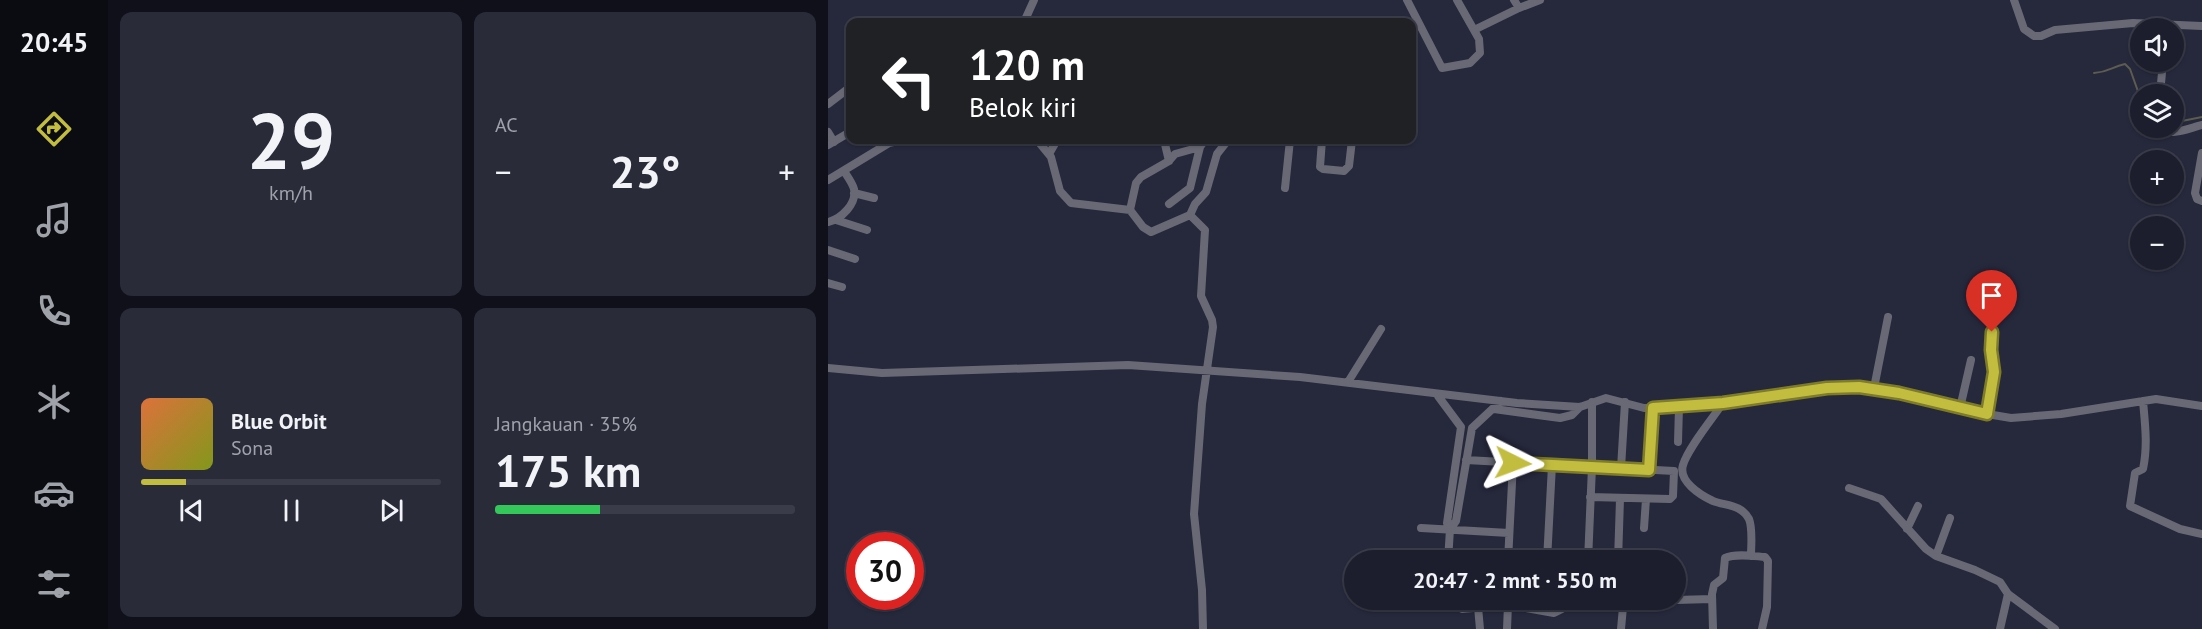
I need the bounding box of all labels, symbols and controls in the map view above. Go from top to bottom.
map controls [2130,18,2184,270]
button: sound [2130,18,2184,72]
text: 20:45 [20,25,88,59]
text: 120 m [969,37,1085,92]
icon: left [870,42,948,120]
button: layers [2130,84,2184,138]
text: 29 [247,90,335,191]
text: Belok kiri [969,90,1077,124]
icon: directions [33,108,75,150]
text: AC [495,112,518,138]
text: 23° [610,142,680,200]
text: − [495,150,512,193]
text: + [778,150,795,193]
button: + [2130,150,2184,204]
text: km/h [269,180,313,206]
icon: music [33,199,75,241]
button: − [2130,216,2184,270]
pin [1966,270,2017,332]
icon: arrive [1975,279,2008,312]
icon: phone [33,290,75,332]
icon: climate [33,381,75,423]
text: Blue Orbit [231,407,327,435]
text: Jangkauan · 35% [495,411,637,437]
position arrow [1481,431,1545,495]
text: Sona [231,435,273,461]
text: 175 km [495,441,641,499]
icon: car [33,472,75,514]
icon: previous [175,494,208,527]
icon: pause [275,494,308,527]
icon: next [375,494,408,527]
speed limit sign: 30 [846,532,924,610]
icon: filters [33,563,75,605]
text: 20:47 · 2 mnt · 550 m [1413,566,1617,594]

